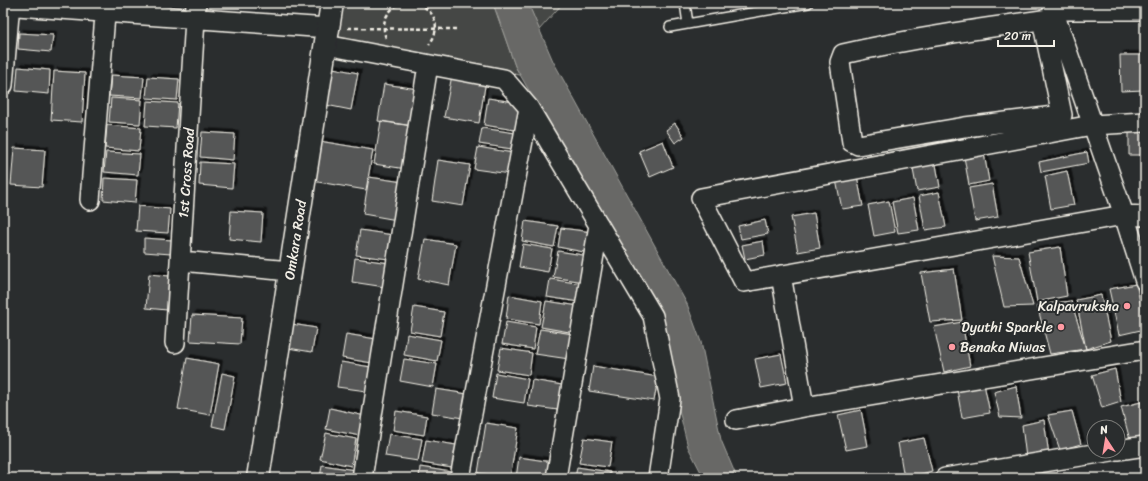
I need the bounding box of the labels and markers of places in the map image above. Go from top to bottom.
place label: Kalpavruksha [1038,294,1119,319]
marker: Kalpavruksha [1122,301,1132,311]
place label: Dyuthi Sparkle [961,315,1053,340]
marker: Dyuthi Sparkle [1056,322,1066,332]
place label: Benaka Niwas [960,335,1046,360]
marker: Benaka Niwas [947,342,957,352]

